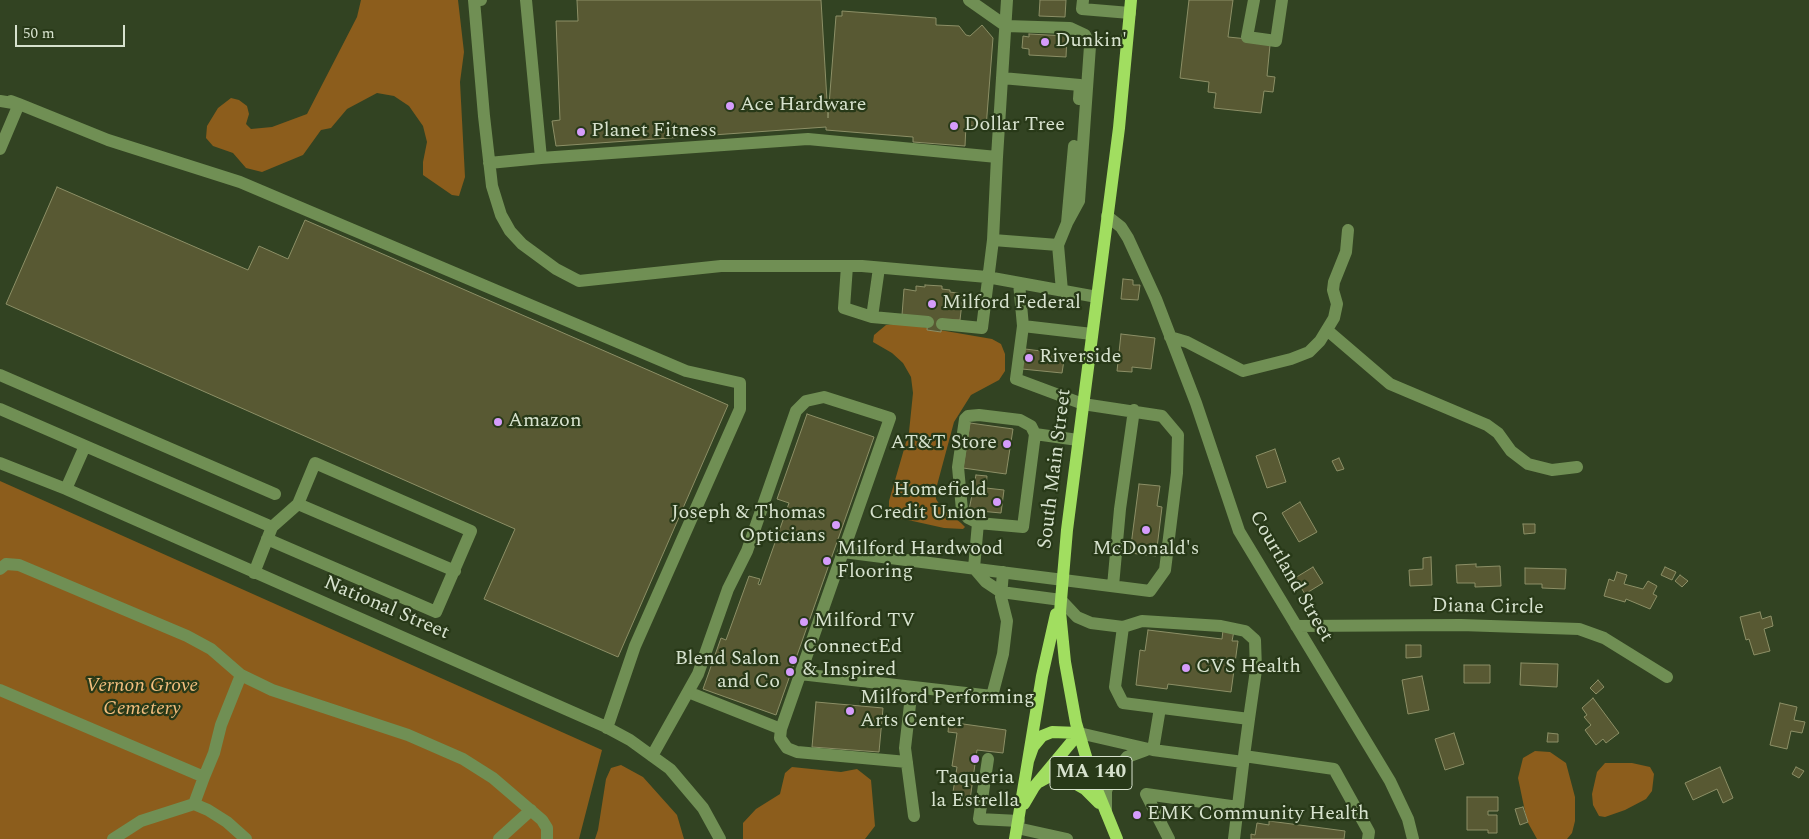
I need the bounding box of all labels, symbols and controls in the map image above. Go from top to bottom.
scale bar [18,15,128,47]
text: 50 m [23,22,55,45]
place label: Dunkin' [1055,30,1127,54]
marker: Dunkin' [1039,36,1051,48]
place label: Ace Hardware [740,94,866,118]
marker: Ace Hardware [724,100,736,112]
place label: Dollar Tree [964,114,1065,138]
place label: Planet Fitness [591,120,717,144]
marker: Dollar Tree [948,120,960,132]
marker: Planet Fitness [575,126,587,138]
place label: Milford Federal [942,292,1081,316]
marker: Milford Federal [926,298,938,310]
place label: Riverside [1039,346,1121,370]
marker: Riverside [1023,352,1035,364]
street label: South Main Street [1034,388,1078,550]
place label: Amazon [508,410,582,434]
marker: Amazon [492,416,504,428]
place label: AT&T Store [890,432,997,456]
marker: AT&T Store [1001,438,1013,450]
place label: Homefield Credit Union [869,479,987,526]
marker: Homefield Credit Union [991,496,1003,508]
place label: Joseph & Thomas Opticians [671,502,826,549]
street label: Courtland Street [1243,507,1337,647]
marker: Joseph & Thomas Opticians [830,519,842,531]
marker: McDonald's [1140,524,1152,536]
place label: Milford Hardwood Flooring [837,538,1003,585]
place label: McDonald's [1093,538,1199,562]
marker: Milford Hardwood Flooring [821,555,833,567]
street label: National Street [320,572,452,646]
street label: Diana Circle [1432,595,1544,621]
place label: Milford TV [814,610,915,634]
marker: Milford TV [798,616,810,628]
place label: ConnectEd & Inspired [803,636,902,683]
place label: Blend Salon and Co [675,648,780,695]
marker: ConnectEd & Inspired [787,654,799,666]
place label: CVS Health [1196,656,1301,680]
marker: CVS Health [1180,662,1192,674]
marker: Blend Salon and Co [784,666,796,678]
park label: Vernon Grove Cemetery [86,675,198,722]
place label: Milford Performing Arts Center [860,687,1035,734]
marker: Milford Performing Arts Center [844,705,856,717]
marker: Taqueria la Estrella [969,753,981,765]
road number: MA 140 [1050,756,1132,790]
place label: Taqueria la Estrella [931,767,1019,814]
place label: EMK Community Health [1147,803,1369,827]
marker: EMK Community Health [1131,809,1143,821]

